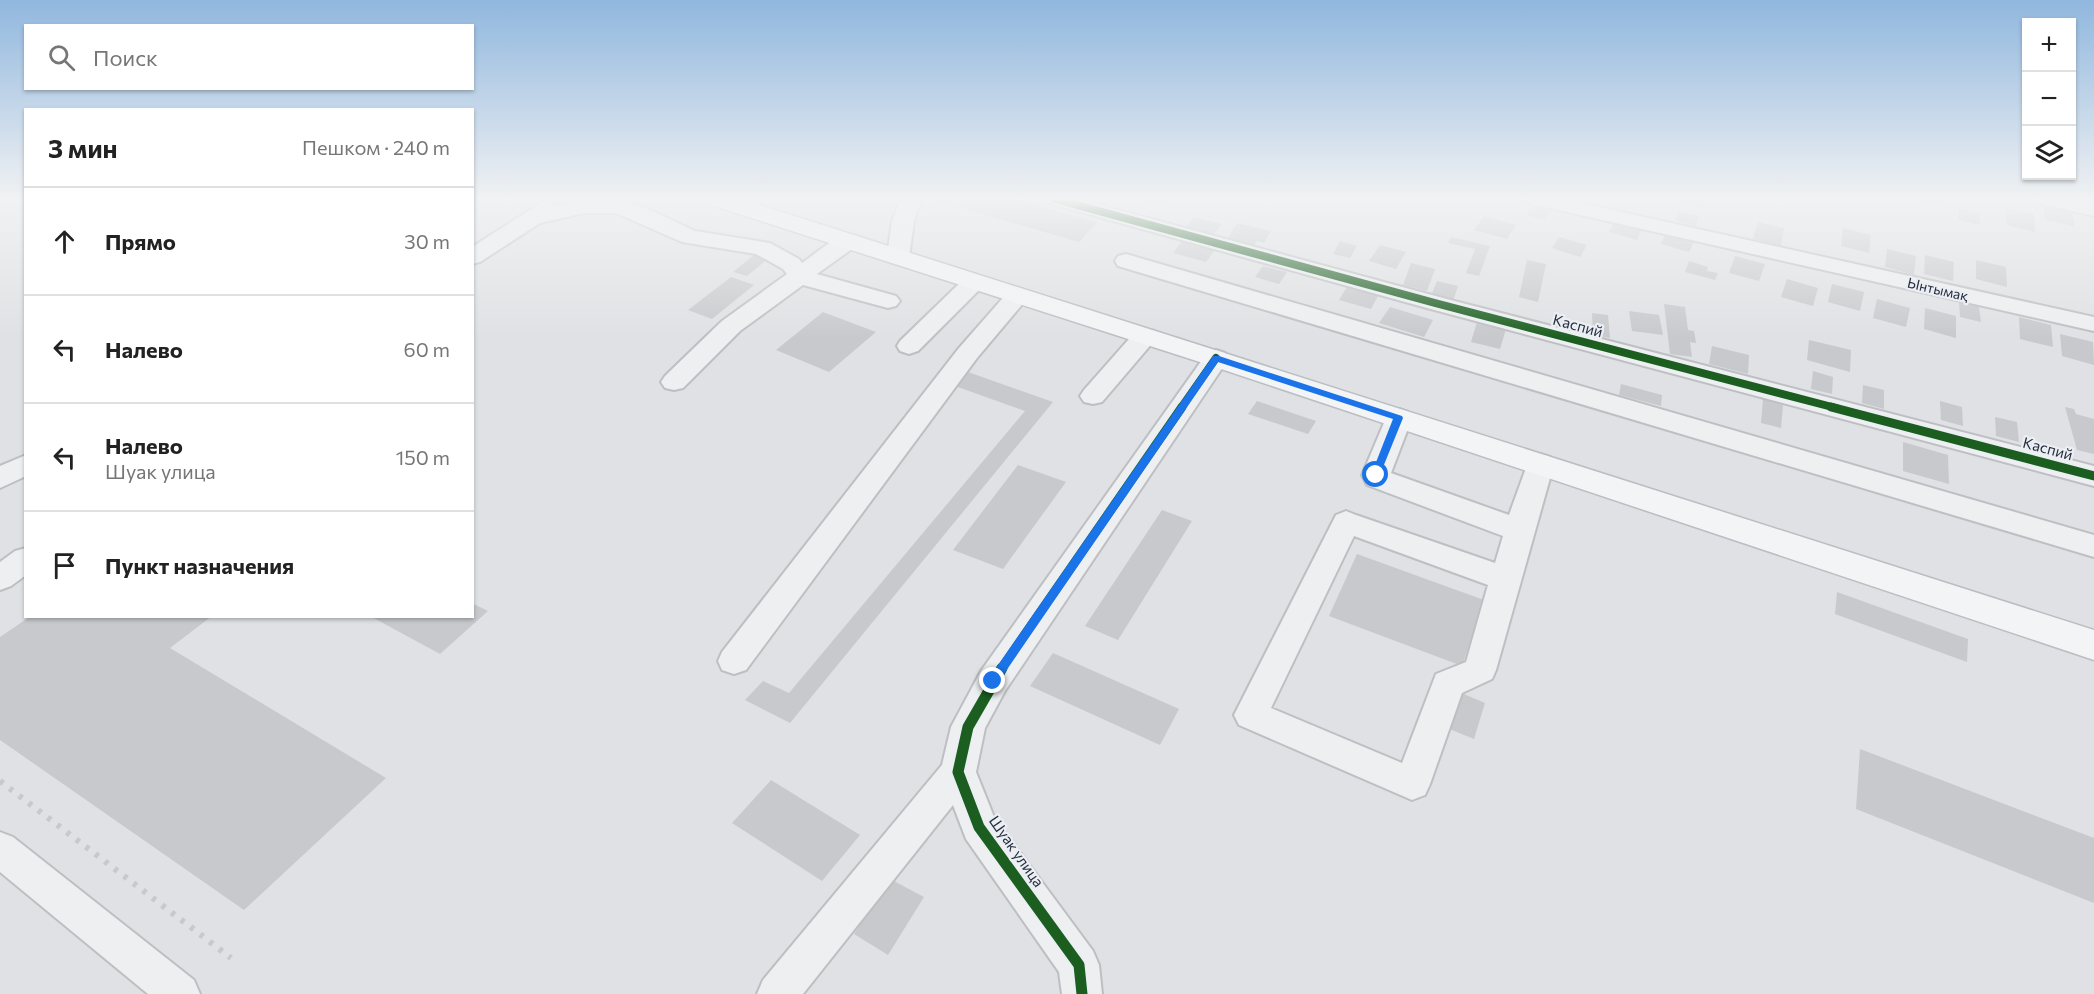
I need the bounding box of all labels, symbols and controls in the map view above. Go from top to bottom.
map controls [2022,18,2076,180]
button: + [2022,18,2076,72]
search box [24,24,474,90]
icon: search [45,41,78,74]
text: Поиск [93,44,158,71]
button: − [2022,72,2076,126]
button: layers [2022,126,2076,180]
text: 3 мин [48,132,118,163]
text: Пешком · 240 m [302,135,450,159]
icon: ahead [48,225,81,258]
text: Прямо [105,228,176,255]
text: 30 m [404,229,450,253]
street label: Ынтымақ [1906,274,1970,304]
street label: Каспий [1551,310,1605,340]
icon: left [48,333,81,366]
text: Налево [105,336,183,363]
text: 60 m [404,337,450,361]
text: Налево [105,432,183,459]
street label: Каспий [2021,433,2075,463]
icon: left [48,441,81,474]
text: 150 m [396,445,450,469]
text: Шуак улица [105,459,216,483]
route start [1362,461,1388,487]
icon: arrive [48,549,81,582]
text: Пункт назначения [105,552,294,579]
route end [979,667,1005,693]
street label: Шуак улица [986,812,1048,890]

